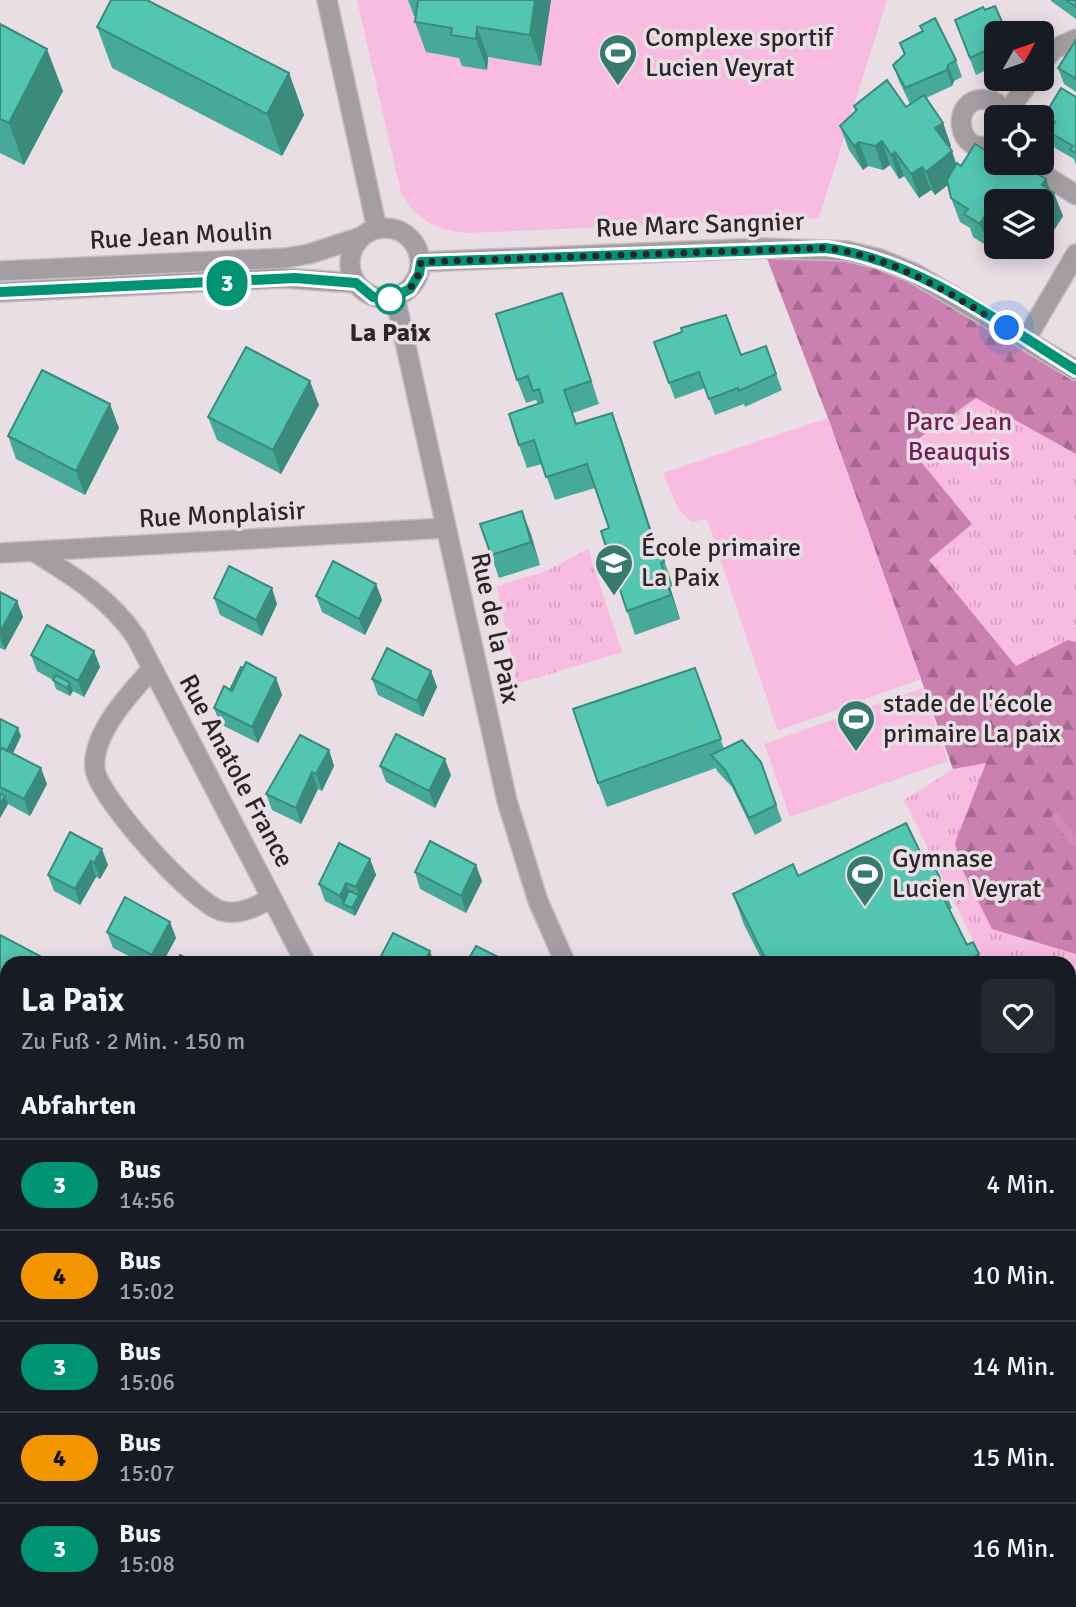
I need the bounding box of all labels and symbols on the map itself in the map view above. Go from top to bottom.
north arrow [984,21,1054,91]
place label: Complexe sportif Lucien Veyrat [645,22,834,84]
sports icon: Complexe sportif Lucien Veyrat [597,32,639,87]
street label: Rue Marc Sangnier [595,205,805,245]
street label: Rue Jean Moulin [89,215,273,257]
line badge: 3 [204,260,250,306]
marker: La Paix [375,284,405,314]
your location [989,310,1024,345]
place label: La Paix [349,317,431,349]
park label: Parc Jean Beauquis [906,406,1012,468]
street label: Rue Monplaisir [138,495,306,535]
place label: École primaire La Paix [641,532,801,594]
school or university icon: École primaire La Paix [593,542,635,597]
street label: Rue de la Paix [463,550,527,706]
street label: Rue Anatole France [172,669,300,873]
place label: stade de l'école primaire La paix [883,688,1061,750]
sports icon: stade de l'école primaire La paix [835,698,877,753]
place label: Gymnase Lucien Veyrat [892,843,1041,905]
sports icon: Gymnase Lucien Veyrat [844,853,886,908]

